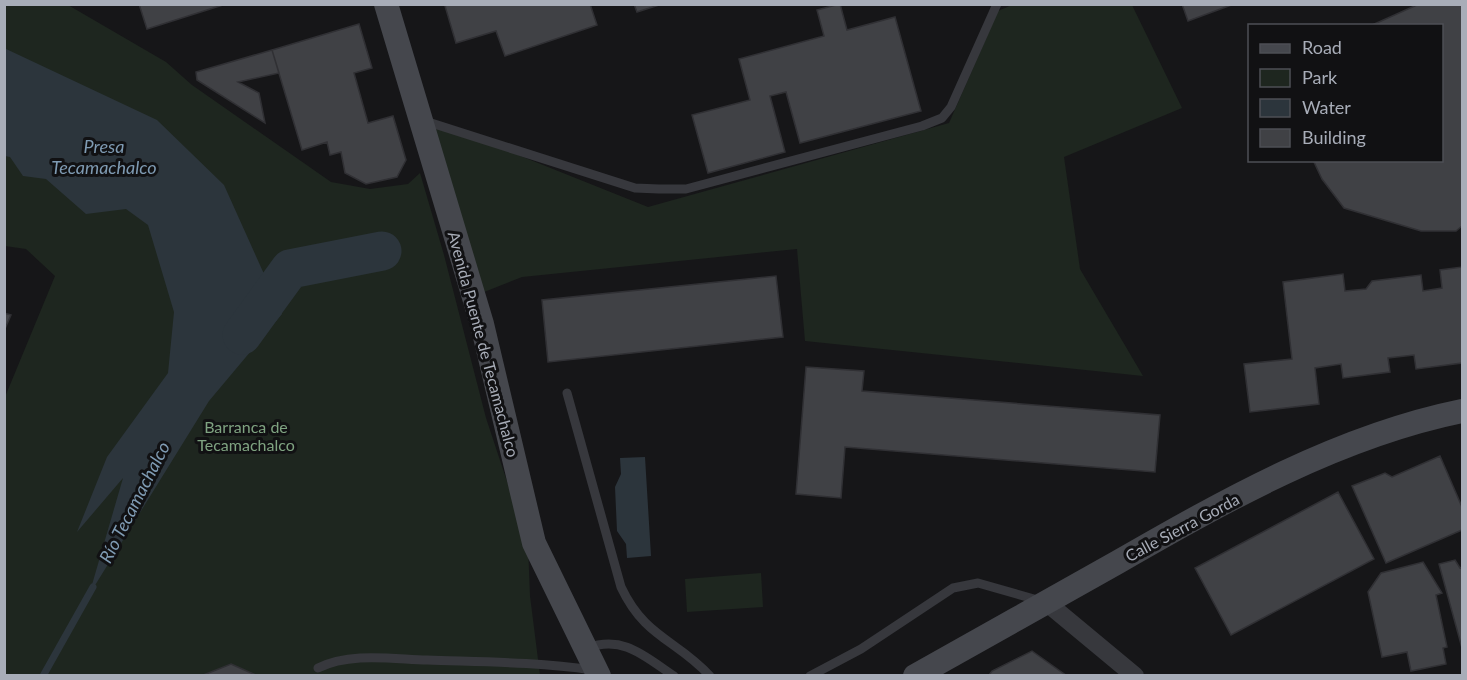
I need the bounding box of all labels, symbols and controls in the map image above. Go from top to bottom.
legend [1248,24,1443,162]
text: Road [1302,36,1342,58]
text: Park [1302,66,1338,88]
text: Water [1302,96,1351,118]
text: Building [1302,126,1366,148]
water label: Presa Tecamachalco [51,135,157,178]
street label: Avenida Puente de Tecamachalco [445,229,523,459]
park label: Barranca de Tecamachalco [197,417,295,454]
water label: Río Tecamachalco [94,438,174,566]
street label: Calle Sierra Gorda [1122,489,1242,565]

